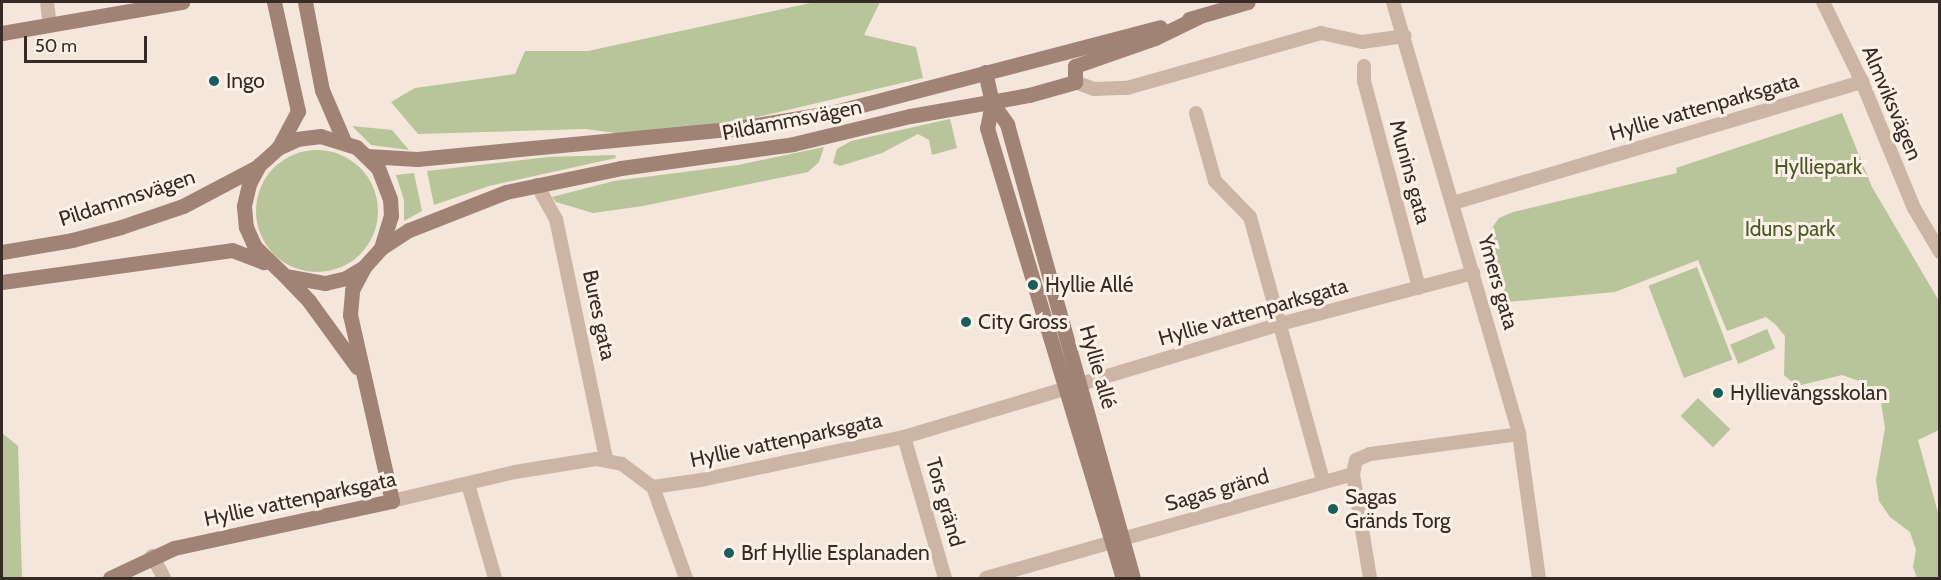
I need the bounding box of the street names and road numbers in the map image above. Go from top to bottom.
street label: Almviksvägen [1857,42,1927,164]
street label: Hyllie vattenparksgata [1606,68,1802,146]
street label: Pildammsvägen [720,94,864,146]
street label: Munins gata [1384,117,1436,227]
street label: Pildammsvägen [56,164,198,232]
street label: Ymers gata [1472,232,1524,332]
street label: Bures gata [577,268,621,362]
street label: Hyllie vattenparksgata [1155,273,1351,351]
street label: Hyllie allé [1074,322,1122,412]
street label: Hyllie vattenparksgata [688,407,884,473]
street label: Tors gränd [920,455,970,549]
street label: Sagas gränd [1162,463,1272,517]
street label: Hyllie vattenparksgata [202,466,398,532]

